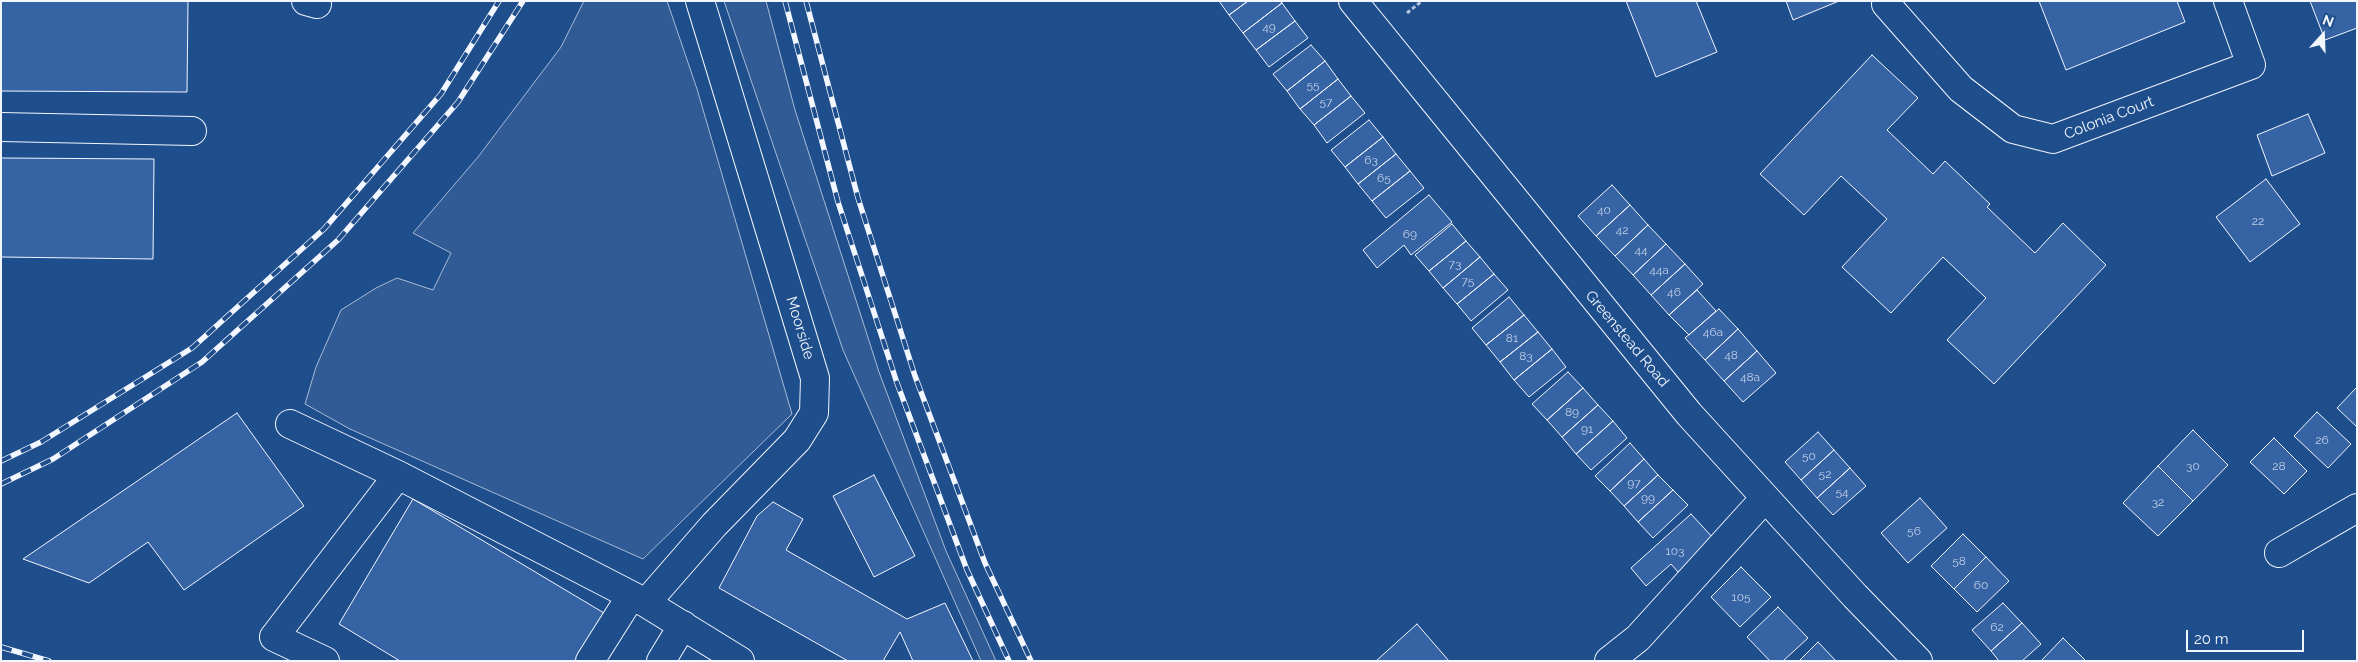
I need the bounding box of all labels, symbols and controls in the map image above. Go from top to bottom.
north arrow [2298,10,2348,60]
text: N [2320,12,2336,30]
house number: 49 [1262,20,1276,34]
house number: 55 [1306,78,1320,92]
street label: Colonia Court [2062,93,2156,143]
house number: 57 [1320,95,1332,109]
house number: 63 [1364,153,1378,167]
house number: 65 [1377,171,1391,185]
house number: 40 [1597,203,1611,217]
house number: 22 [2252,214,2264,228]
house number: 42 [1616,223,1628,237]
house number: 69 [1403,227,1417,241]
house number: 44 [1634,243,1648,257]
house number: 73 [1449,257,1461,271]
house number: 44a [1649,263,1669,277]
house number: 75 [1462,274,1474,288]
house number: 46 [1667,285,1681,299]
street label: Greenstead Road [1581,287,1673,391]
street label: Moorside [782,294,818,362]
house number: 46a [1703,325,1723,339]
house number: 81 [1506,331,1518,345]
house number: 48 [1724,348,1738,362]
house number: 83 [1519,349,1533,363]
house number: 48a [1740,370,1760,384]
house number: 89 [1565,405,1579,419]
house number: 91 [1581,422,1593,436]
house number: 26 [2315,433,2329,447]
house number: 50 [1802,449,1816,463]
house number: 30 [2186,459,2200,473]
house number: 28 [2272,459,2286,473]
house number: 52 [1819,467,1831,481]
house number: 97 [1627,476,1641,490]
house number: 54 [1835,485,1849,499]
house number: 99 [1641,491,1655,505]
house number: 32 [2152,495,2164,509]
house number: 56 [1907,524,1921,538]
house number: 103 [1666,544,1684,558]
house number: 58 [1952,554,1966,568]
house number: 60 [1974,578,1988,592]
house number: 105 [1731,590,1751,604]
house number: 62 [1990,620,2004,634]
scale bar [2188,620,2306,652]
text: 20 m [2194,630,2229,648]

